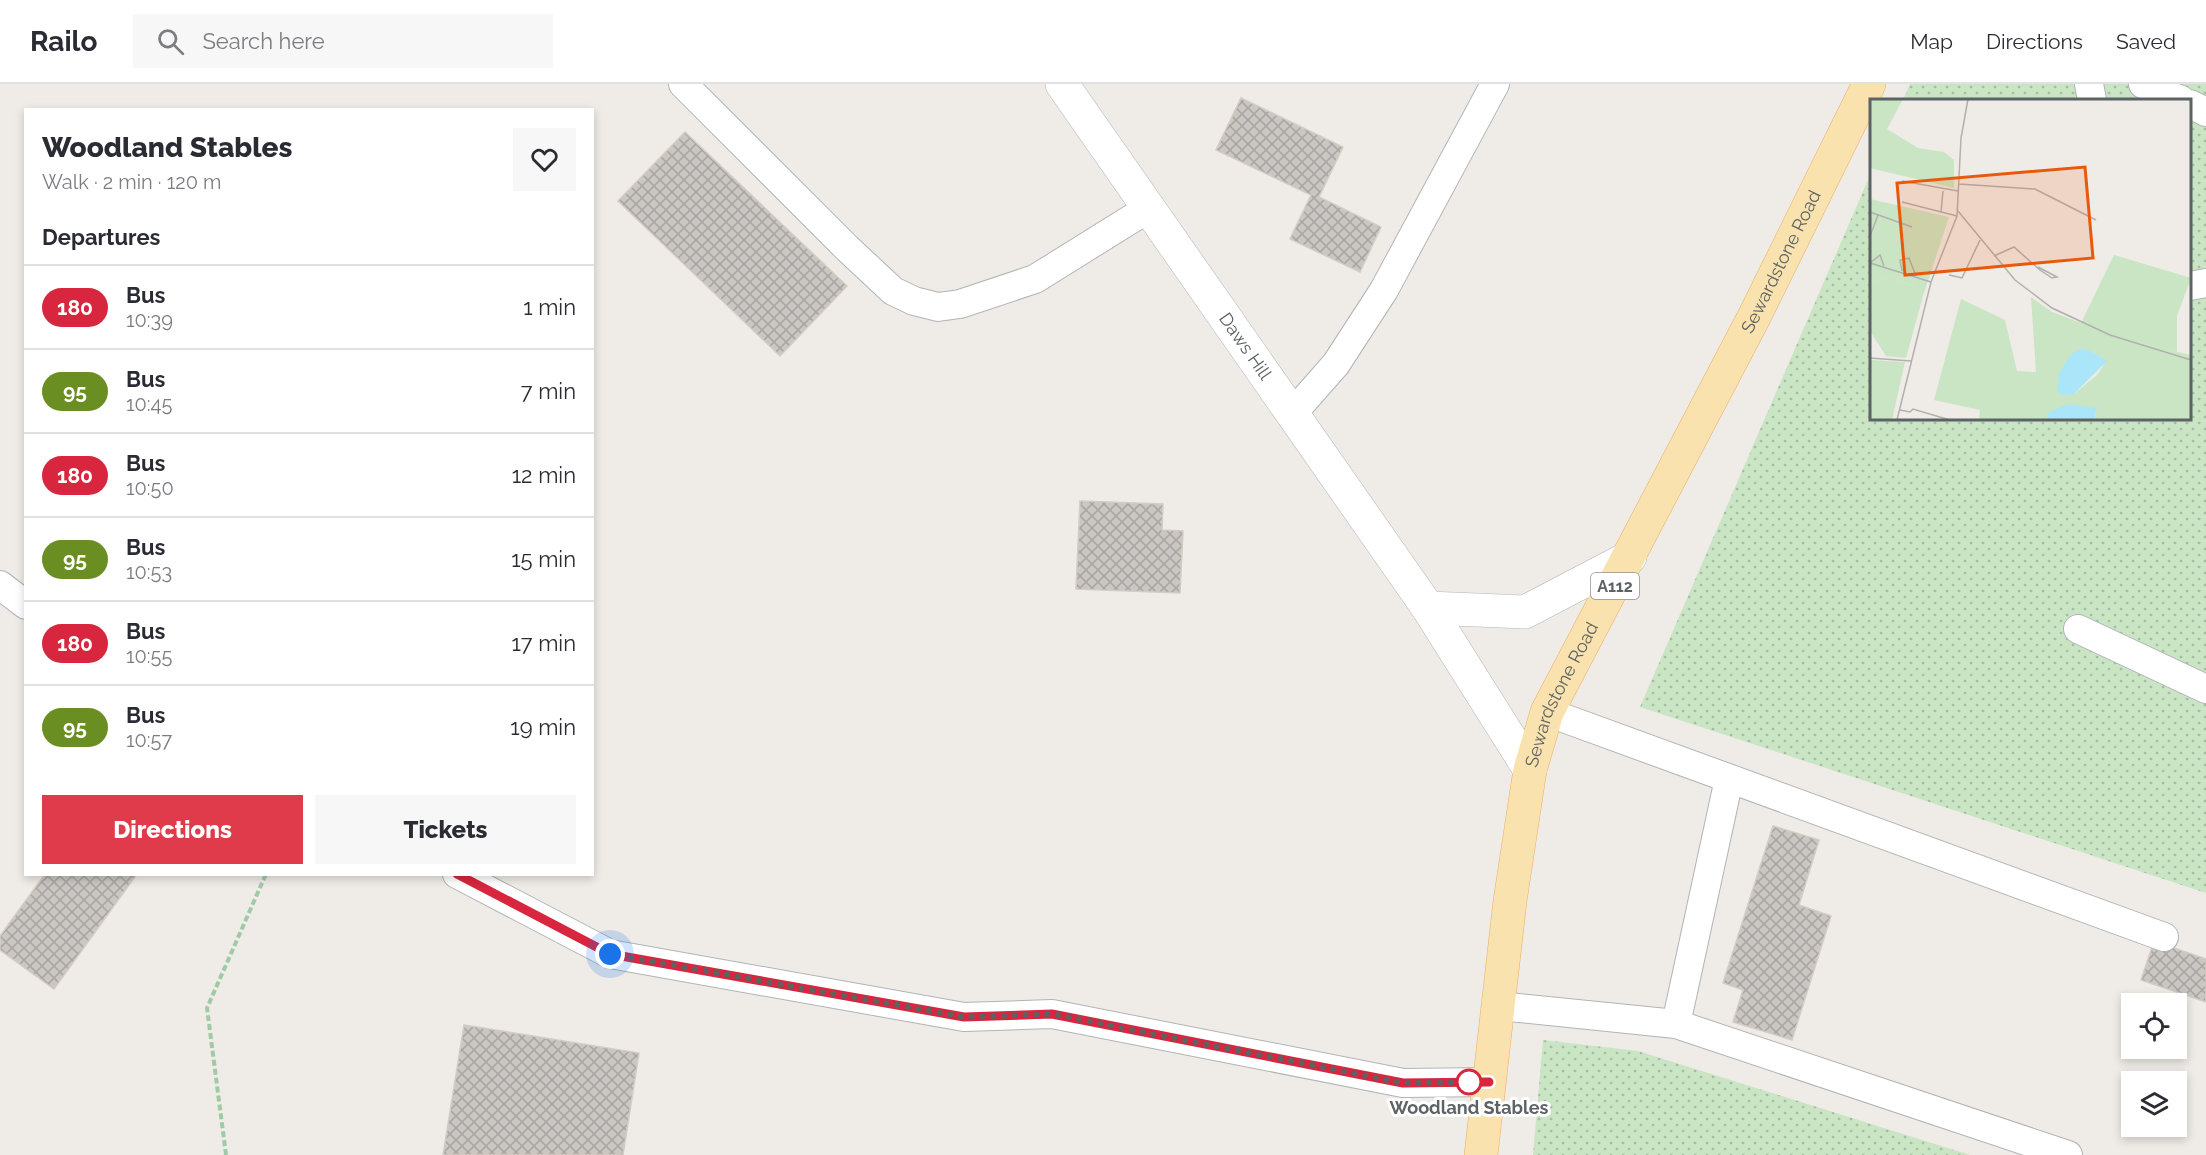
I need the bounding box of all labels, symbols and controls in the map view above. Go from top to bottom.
search box [133,14,553,68]
text: Railo [30,25,97,58]
icon: search [154,25,187,58]
text: Search here [202,28,325,54]
text: Map [1910,29,1953,54]
text: Directions [1986,29,2083,54]
text: Saved [2116,29,2176,54]
inset map [1870,99,2191,420]
button: heart [513,128,576,191]
text: Woodland Stables [42,131,292,164]
text: Walk · 2 min · 120 m [42,170,221,194]
street label: Sewardstone Road [1736,187,1825,337]
text: Departures [42,224,160,250]
text: Bus [126,282,165,308]
text: 1 min [523,294,576,320]
text: 180 [57,295,93,320]
text: 10:39 [126,308,173,332]
street label: Daws Hill [1215,308,1276,384]
text: Bus [126,366,165,392]
text: 7 min [521,378,576,404]
text: 95 [63,379,87,404]
text: 10:45 [126,392,172,416]
text: Bus [126,450,165,476]
text: 12 min [512,462,576,488]
text: 180 [57,463,93,488]
text: 10:50 [126,476,174,500]
text: Bus [126,534,165,560]
text: 15 min [511,546,576,572]
text: 95 [63,547,87,572]
text: 10:53 [126,560,172,584]
road number: A112 [1591,573,1639,599]
text: Bus [126,618,165,644]
street label: Sewardstone Road [1520,618,1602,770]
text: 17 min [511,630,576,656]
text: 180 [57,631,93,656]
text: 10:55 [126,644,172,668]
text: Bus [126,702,165,728]
text: 19 min [510,714,576,740]
text: 95 [63,715,87,740]
text: 10:57 [126,728,172,752]
button: Directions [42,795,303,864]
button: Tickets [315,795,576,864]
your location [595,939,625,969]
map controls [2121,993,2187,1137]
button: locate [2121,993,2187,1059]
marker: Woodland Stables [1456,1069,1482,1095]
button: layers [2121,1071,2187,1137]
place label: Woodland Stables [1390,1097,1549,1118]

